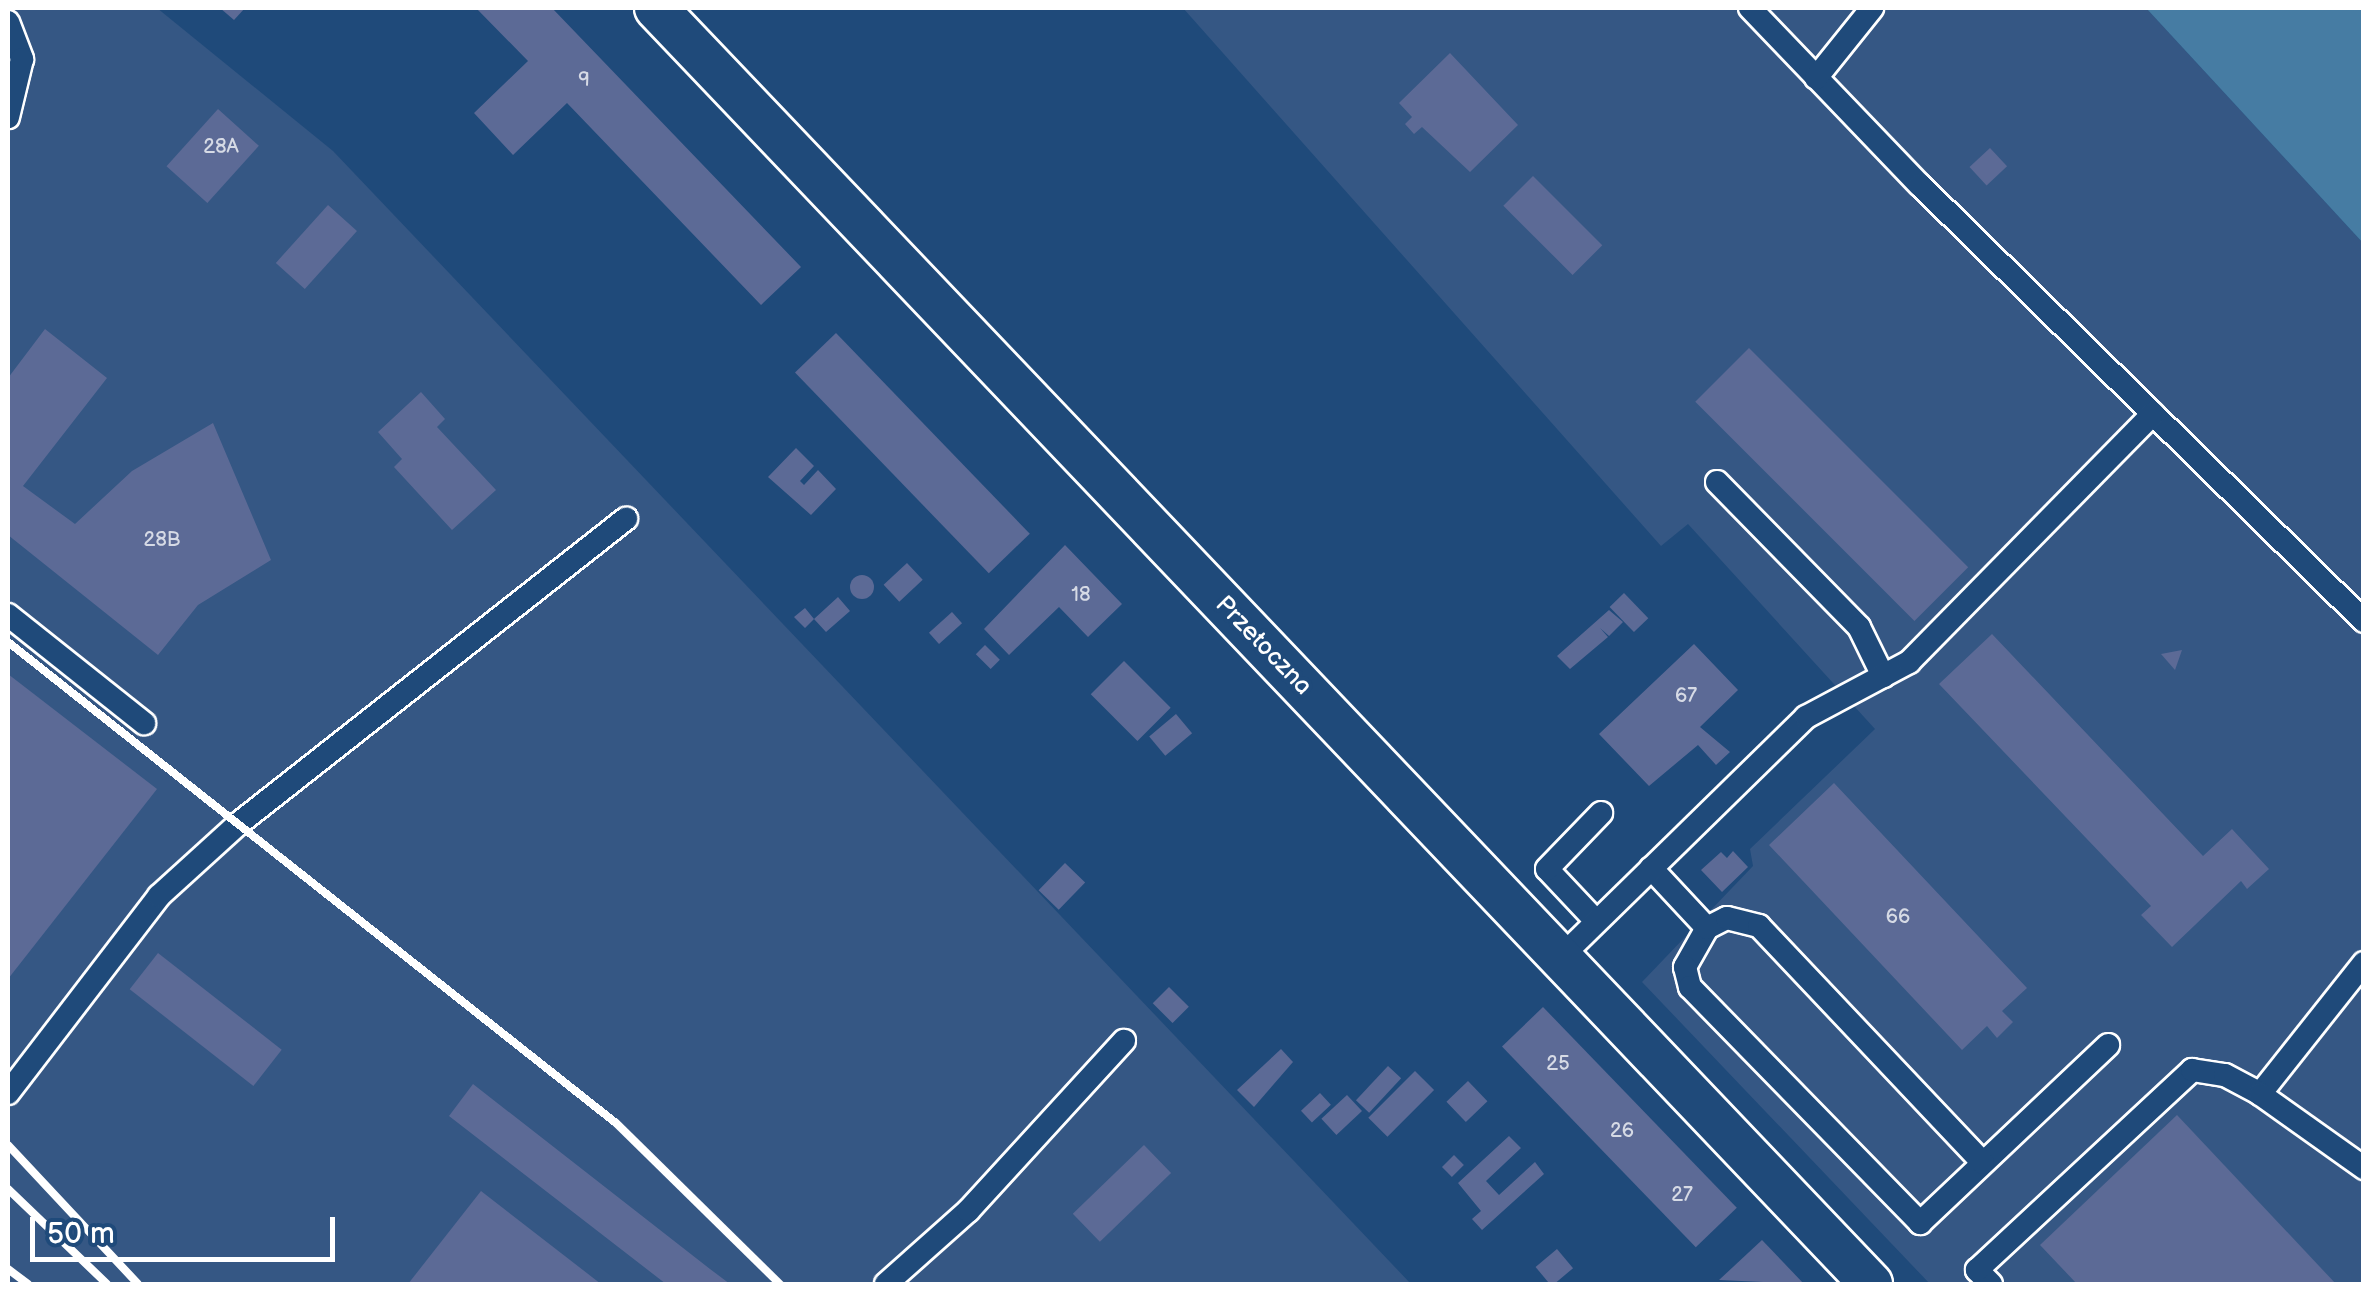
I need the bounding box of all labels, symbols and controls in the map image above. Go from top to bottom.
house number: 9 [578,68,590,92]
house number: 28A [203,135,239,159]
house number: 28B [143,528,181,552]
house number: 18 [1071,583,1091,607]
street label: Przetoczna [1208,590,1318,702]
house number: 67 [1675,684,1697,708]
house number: 66 [1886,905,1910,929]
house number: 25 [1546,1052,1570,1076]
house number: 26 [1610,1119,1634,1143]
house number: 27 [1671,1183,1693,1207]
scale bar [35,1197,340,1259]
text: 50 m [47,1216,115,1252]

